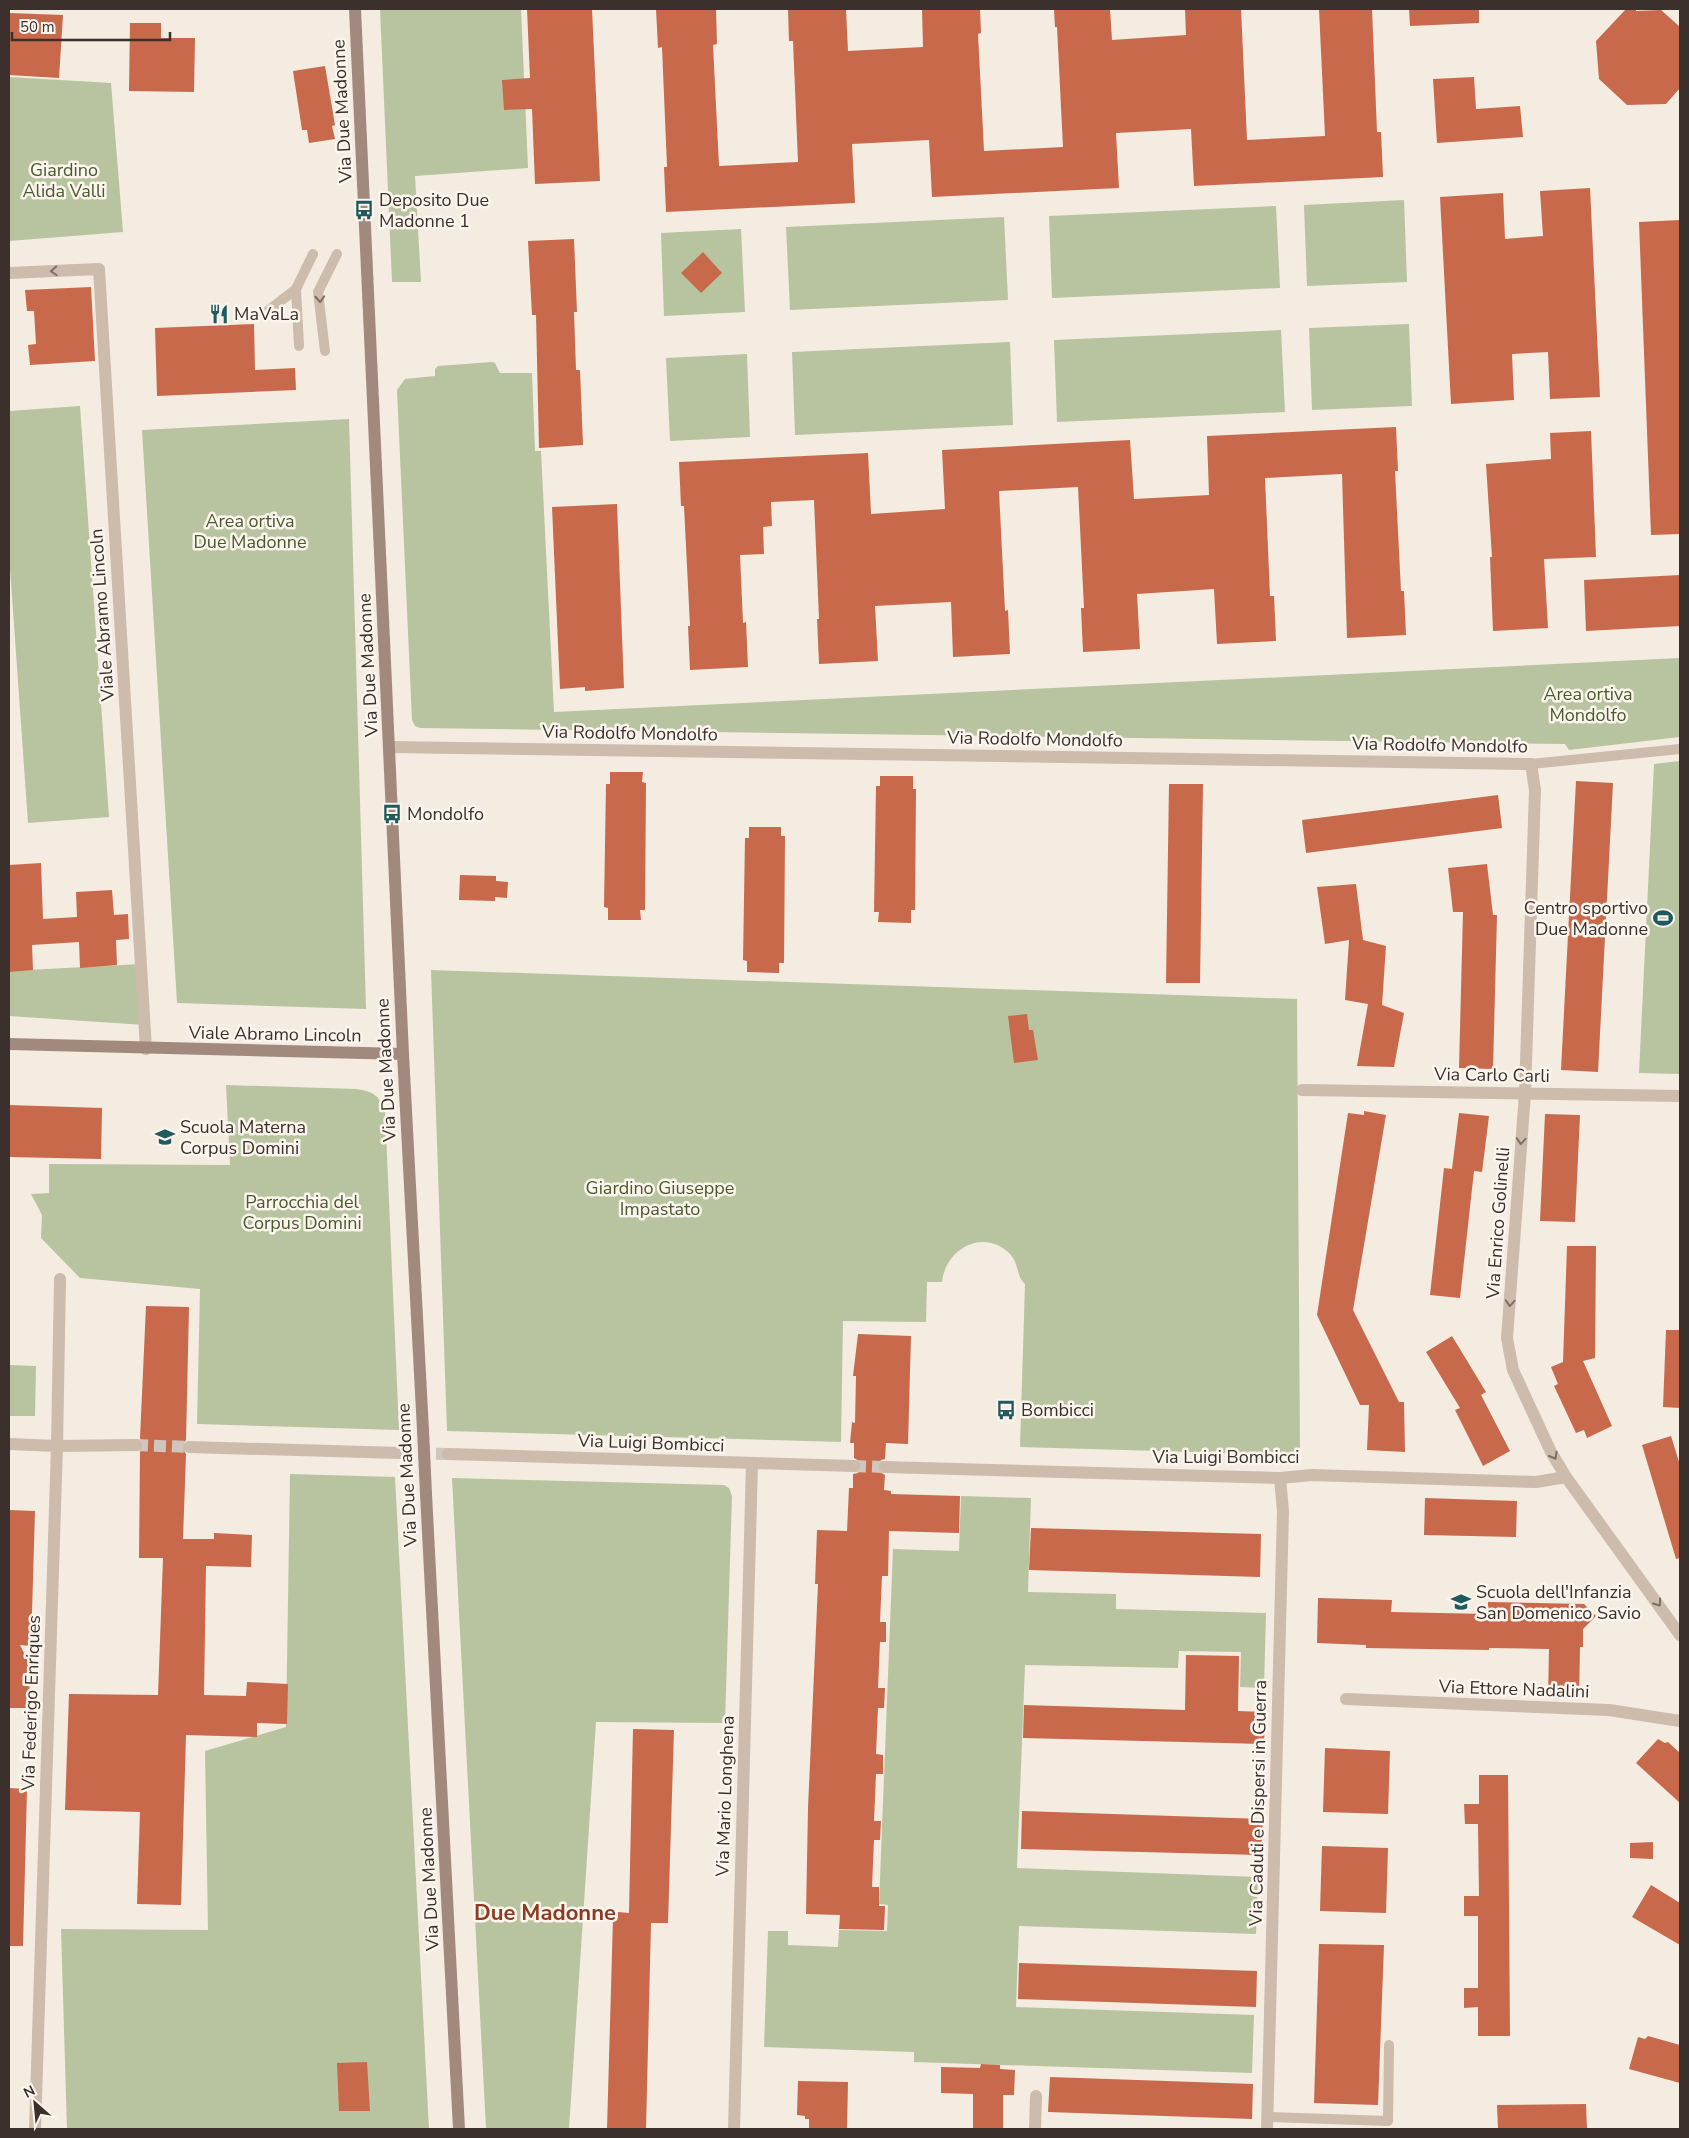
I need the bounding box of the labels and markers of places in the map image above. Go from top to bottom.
place label: Deposito Due Madonne 1 [379,188,489,233]
bus stop icon: Deposito Due Madonne 1 [353,199,375,221]
place label: MaVaLa [234,302,299,326]
restaurant icon: MaVaLa [208,303,230,325]
place label: Mondolfo [407,802,484,826]
bus stop icon: Mondolfo [381,803,403,825]
place label: Centro sportivo Due Madonne [1524,896,1648,941]
sports icon: Centro sportivo Due Madonne [1652,907,1674,929]
place label: Scuola Materna Corpus Domini [180,1115,306,1160]
school or university icon: Scuola Materna Corpus Domini [154,1126,176,1148]
place label: Bombicci [1021,1398,1094,1422]
bus stop icon: Bombicci [995,1399,1017,1421]
place label: Scuola dell'Infanzia San Domenico Savio [1476,1580,1641,1625]
school or university icon: Scuola dell'Infanzia San Domenico Savio [1450,1591,1472,1613]

